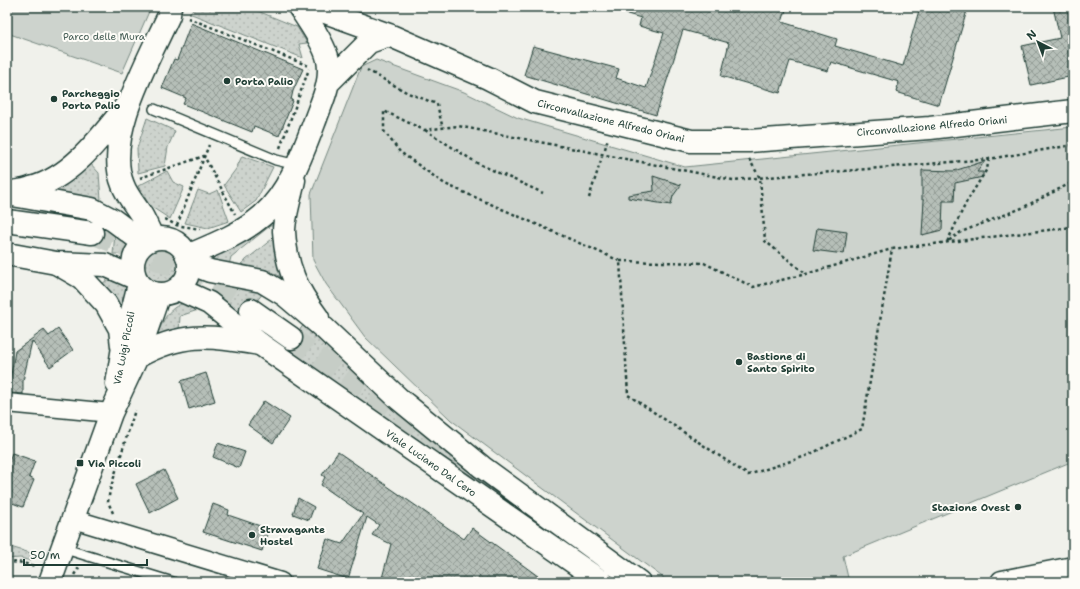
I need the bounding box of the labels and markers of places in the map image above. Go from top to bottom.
place label: Porta Palio [235,75,294,88]
marker: Porta Palio [222,76,232,86]
place label: Parcheggio Porta Palio [62,87,121,112]
marker: Parcheggio Porta Palio [49,94,59,104]
place label: Bastione di Santo Spirito [747,350,815,375]
marker: Bastione di Santo Spirito [734,357,744,367]
place label: Via Piccoli [88,457,141,470]
marker: Via Piccoli [75,458,85,468]
place label: Stazione Ovest [932,501,1010,514]
marker: Stazione Ovest [1013,502,1023,512]
place label: Stravagante Hostel [260,523,325,548]
marker: Stravagante Hostel [247,530,257,540]

